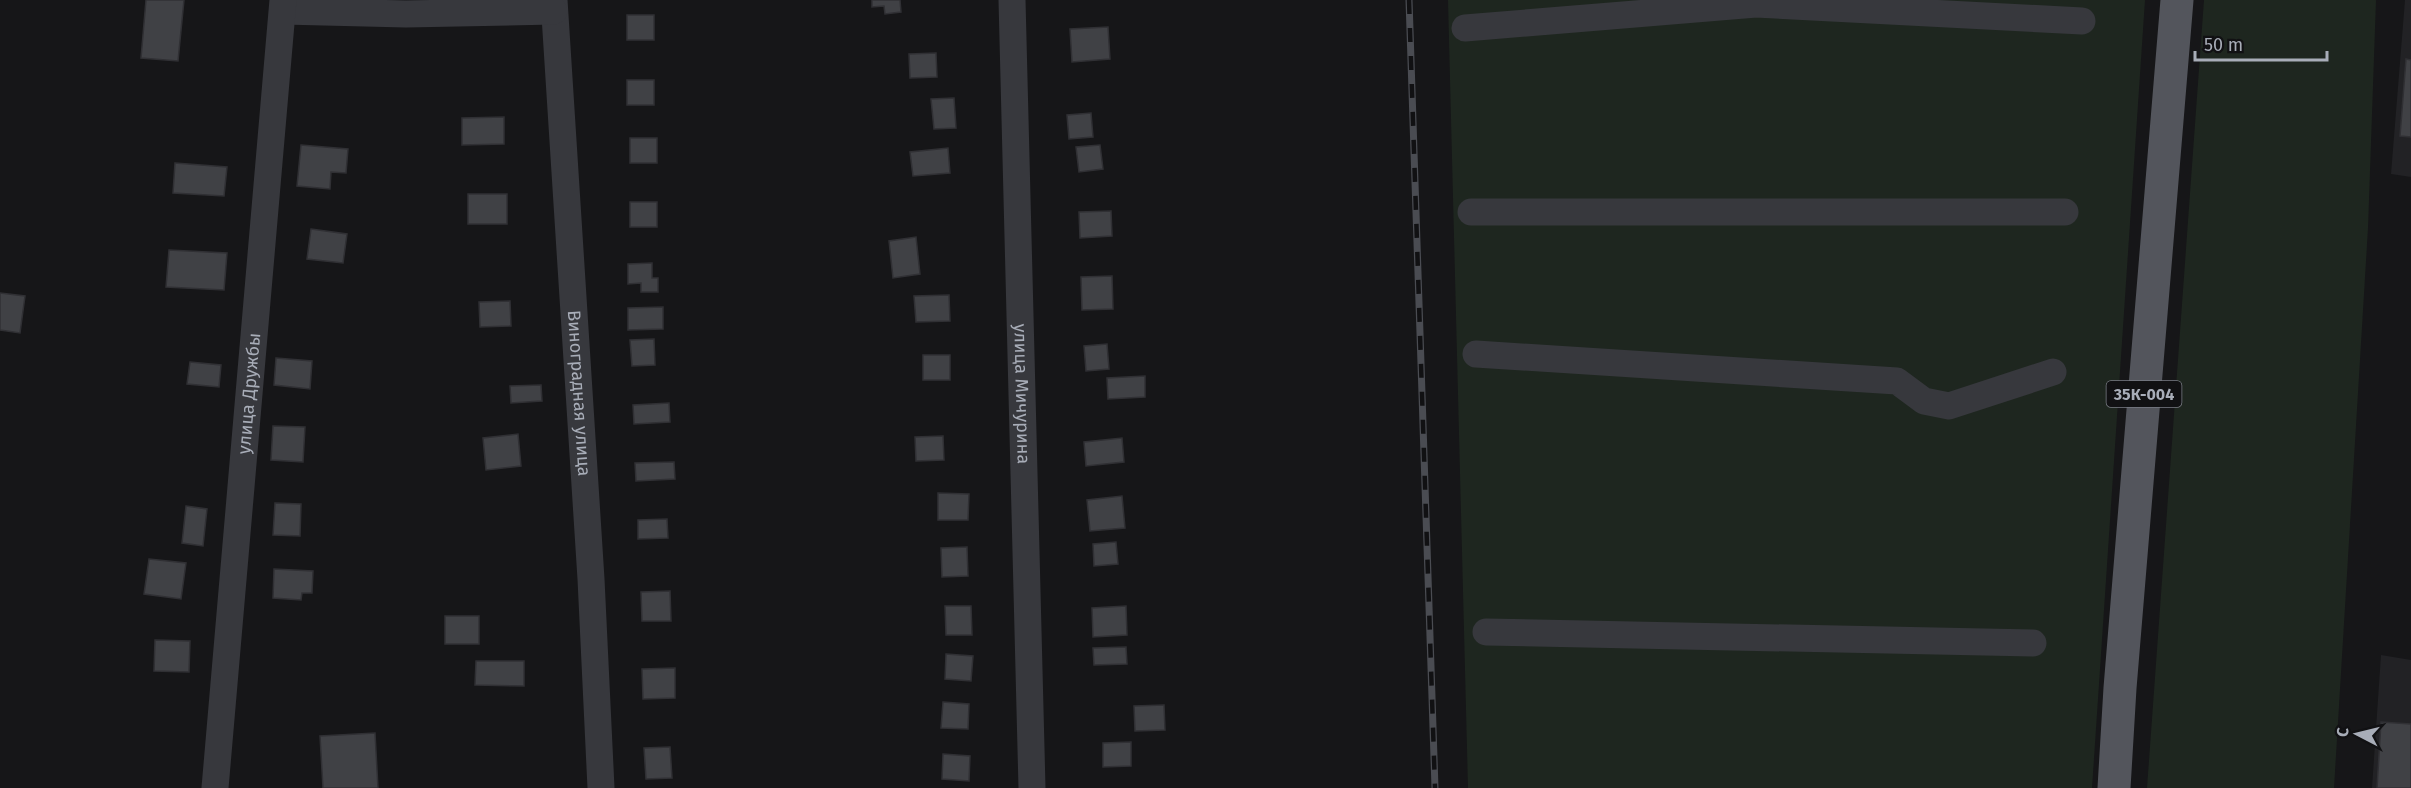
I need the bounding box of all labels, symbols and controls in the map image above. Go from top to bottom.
scale bar [2195,24,2327,62]
text: 50 m [2204,34,2243,56]
street label: Виноградная улица [563,309,595,477]
street label: улица Мичурина [1009,323,1035,464]
street label: улица Дружбы [233,332,265,455]
road number: 35К-004 [2106,381,2182,407]
north arrow [2327,704,2387,764]
text: С [2333,726,2353,738]

